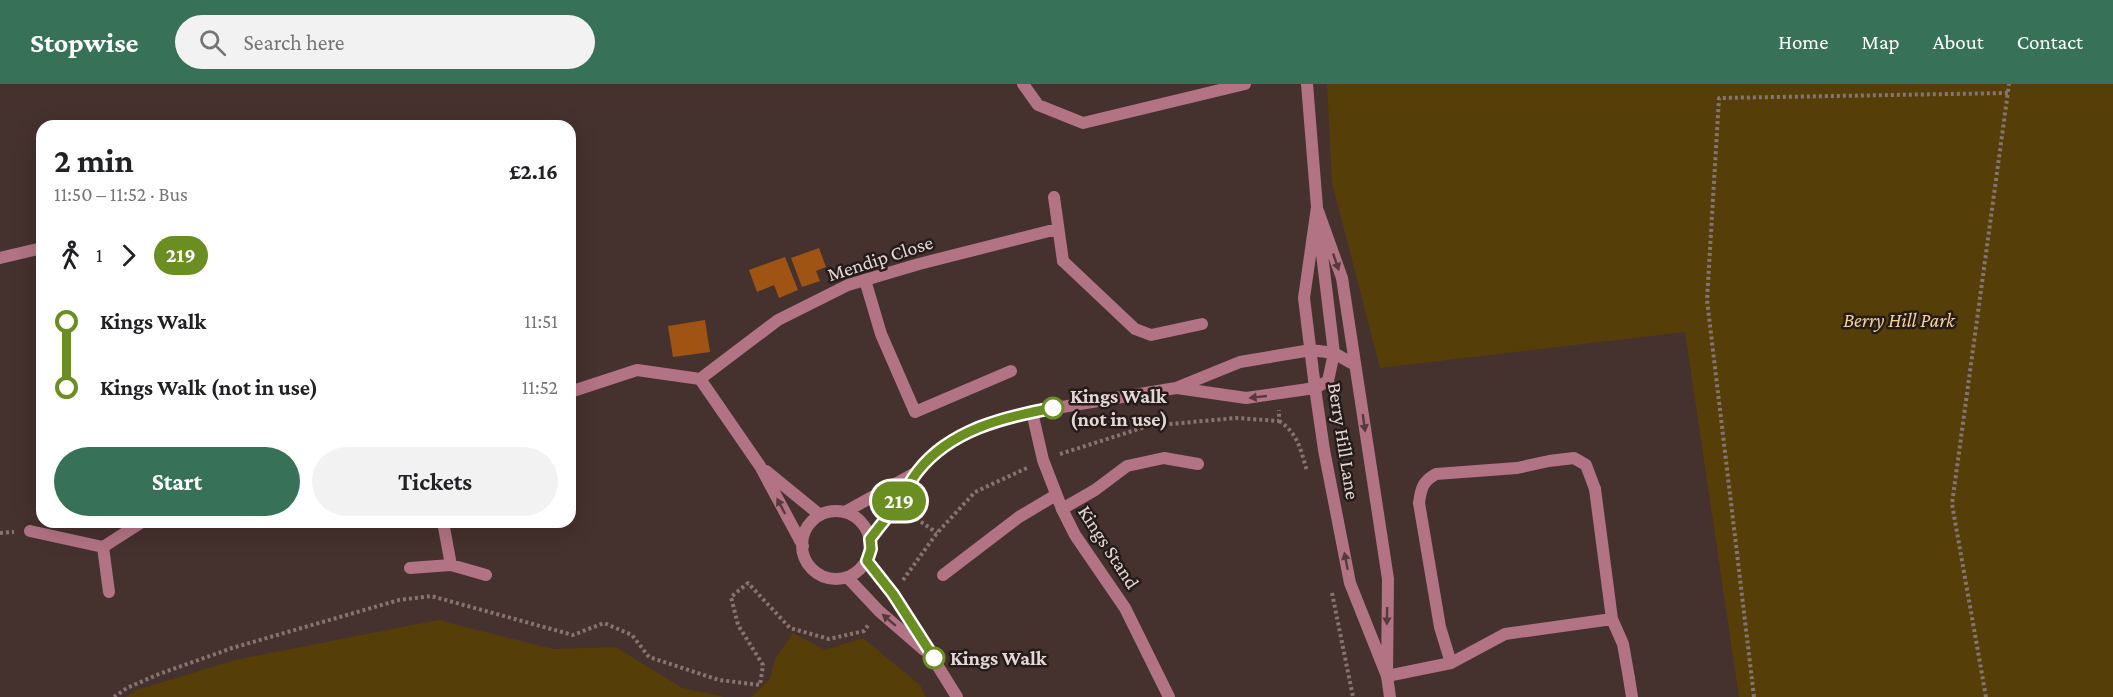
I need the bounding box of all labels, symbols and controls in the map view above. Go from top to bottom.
search box [175,15,595,69]
icon: search [196,26,229,59]
text: Stopwise [30,27,139,58]
text: Search here [244,30,345,55]
text: Home [1778,30,1828,54]
text: Map [1861,30,1900,54]
text: About [1933,30,1984,54]
text: Contact [2017,30,2083,54]
text: 2 min [54,142,134,179]
text: £2.16 [509,159,558,184]
text: 11:50 – 11:52 · Bus [54,183,188,205]
street label: Mendip Close [824,231,936,286]
icon: walk [54,239,87,272]
icon: forward [112,239,145,272]
text: 219 [166,243,196,267]
text: 1 [96,244,103,266]
one-way arrow [1332,253,1342,271]
text: Kings Walk [100,309,206,334]
park label: Berry Hill Park [1843,309,1956,332]
text: 11:51 [524,310,558,332]
text: Kings Walk (not in use) [100,375,318,400]
text: 11:52 [522,376,558,398]
street label: Berry Hill Lane [1323,381,1364,502]
place label: Kings Walk (not in use) [1070,385,1168,431]
one-way arrow [1248,392,1267,402]
marker: Kings Walk (not in use) [1042,397,1064,419]
one-way arrow [1360,414,1369,433]
button: Start [54,447,300,516]
button: Tickets [312,447,558,516]
line badge: 219 [864,482,934,520]
text: 219 [884,489,914,513]
one-way arrow [776,497,786,514]
street label: Kings Stand [1073,501,1144,594]
one-way arrow [1341,552,1350,571]
one-way arrow [1382,607,1392,626]
one-way arrow [882,614,897,627]
marker: Kings Walk [923,647,945,669]
place label: Kings Walk [950,647,1048,669]

